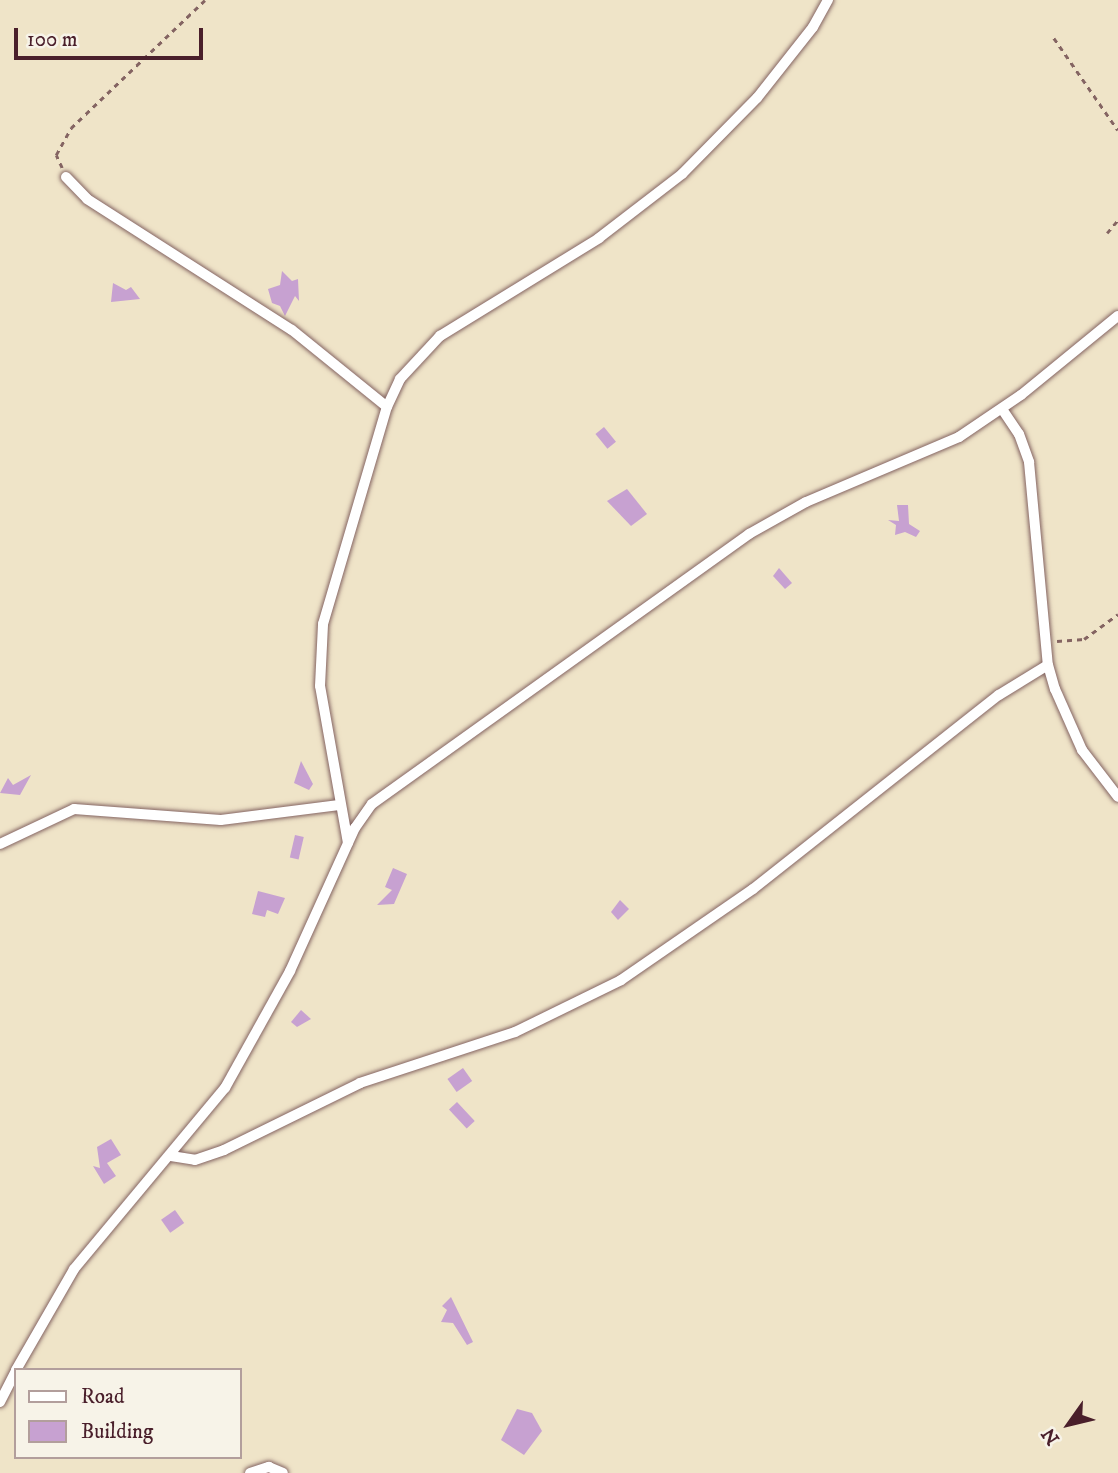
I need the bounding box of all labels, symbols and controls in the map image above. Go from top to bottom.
scale bar [18,14,206,58]
text: 100 m [27,27,78,53]
legend [14,1368,242,1459]
text: Road [81,1384,125,1410]
north arrow [1034,1389,1104,1459]
text: Building [81,1419,153,1445]
text: N [1037,1423,1065,1449]

